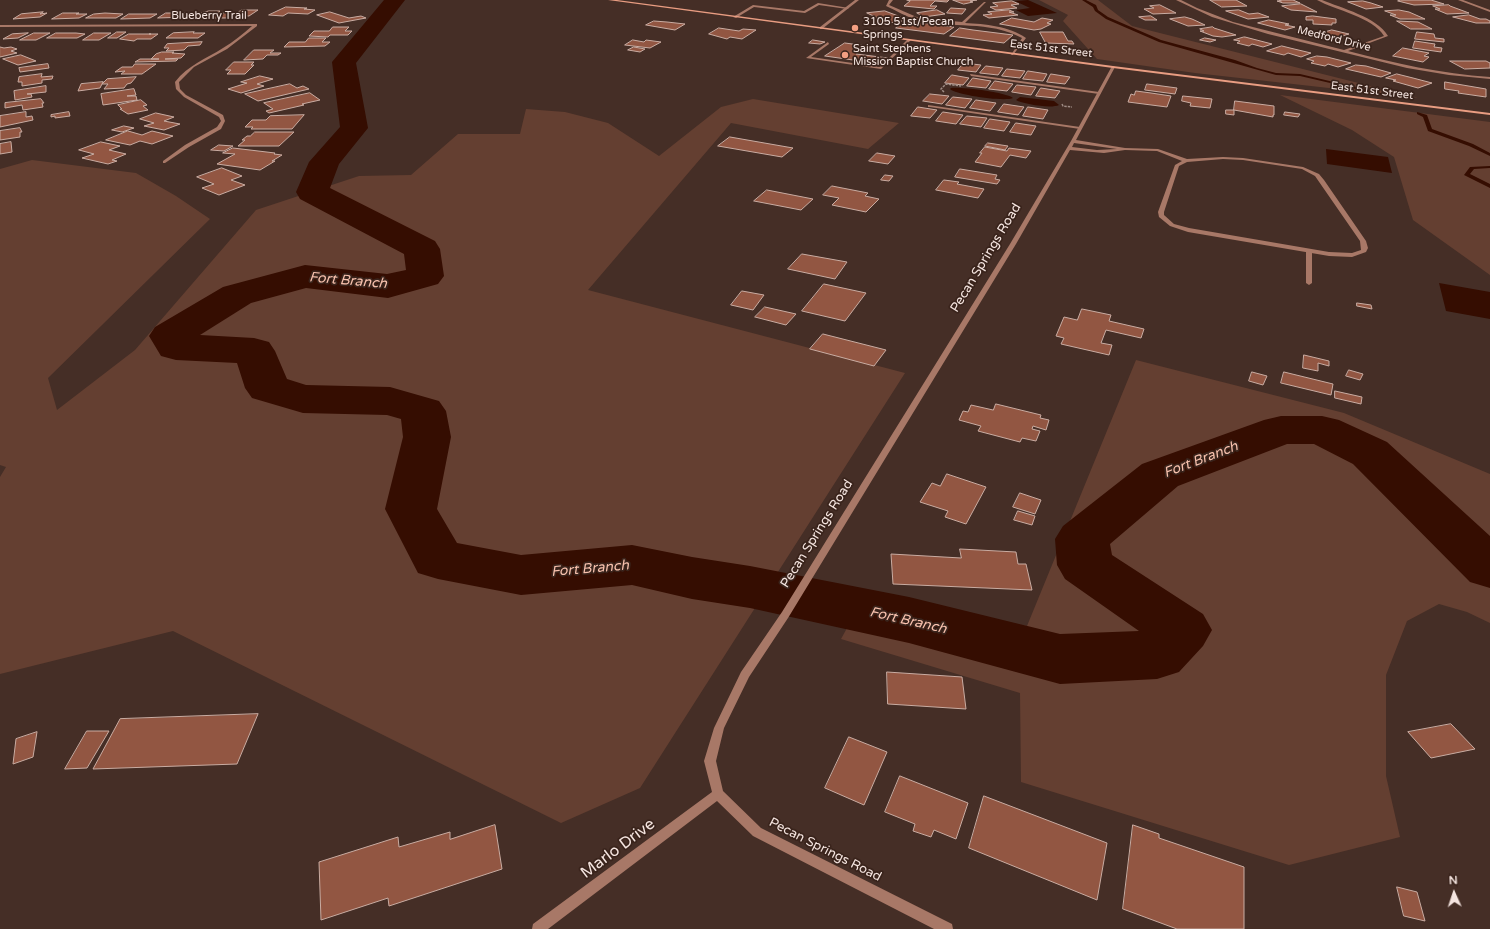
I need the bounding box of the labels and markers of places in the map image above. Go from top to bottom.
place label: 3105 51st/Pecan Springs [863,15,954,41]
marker: 3105 51st/Pecan Springs [850,23,860,33]
place label: Saint Stephens Mission Baptist Church [853,42,973,68]
marker: Saint Stephens Mission Baptist Church [840,50,850,60]

